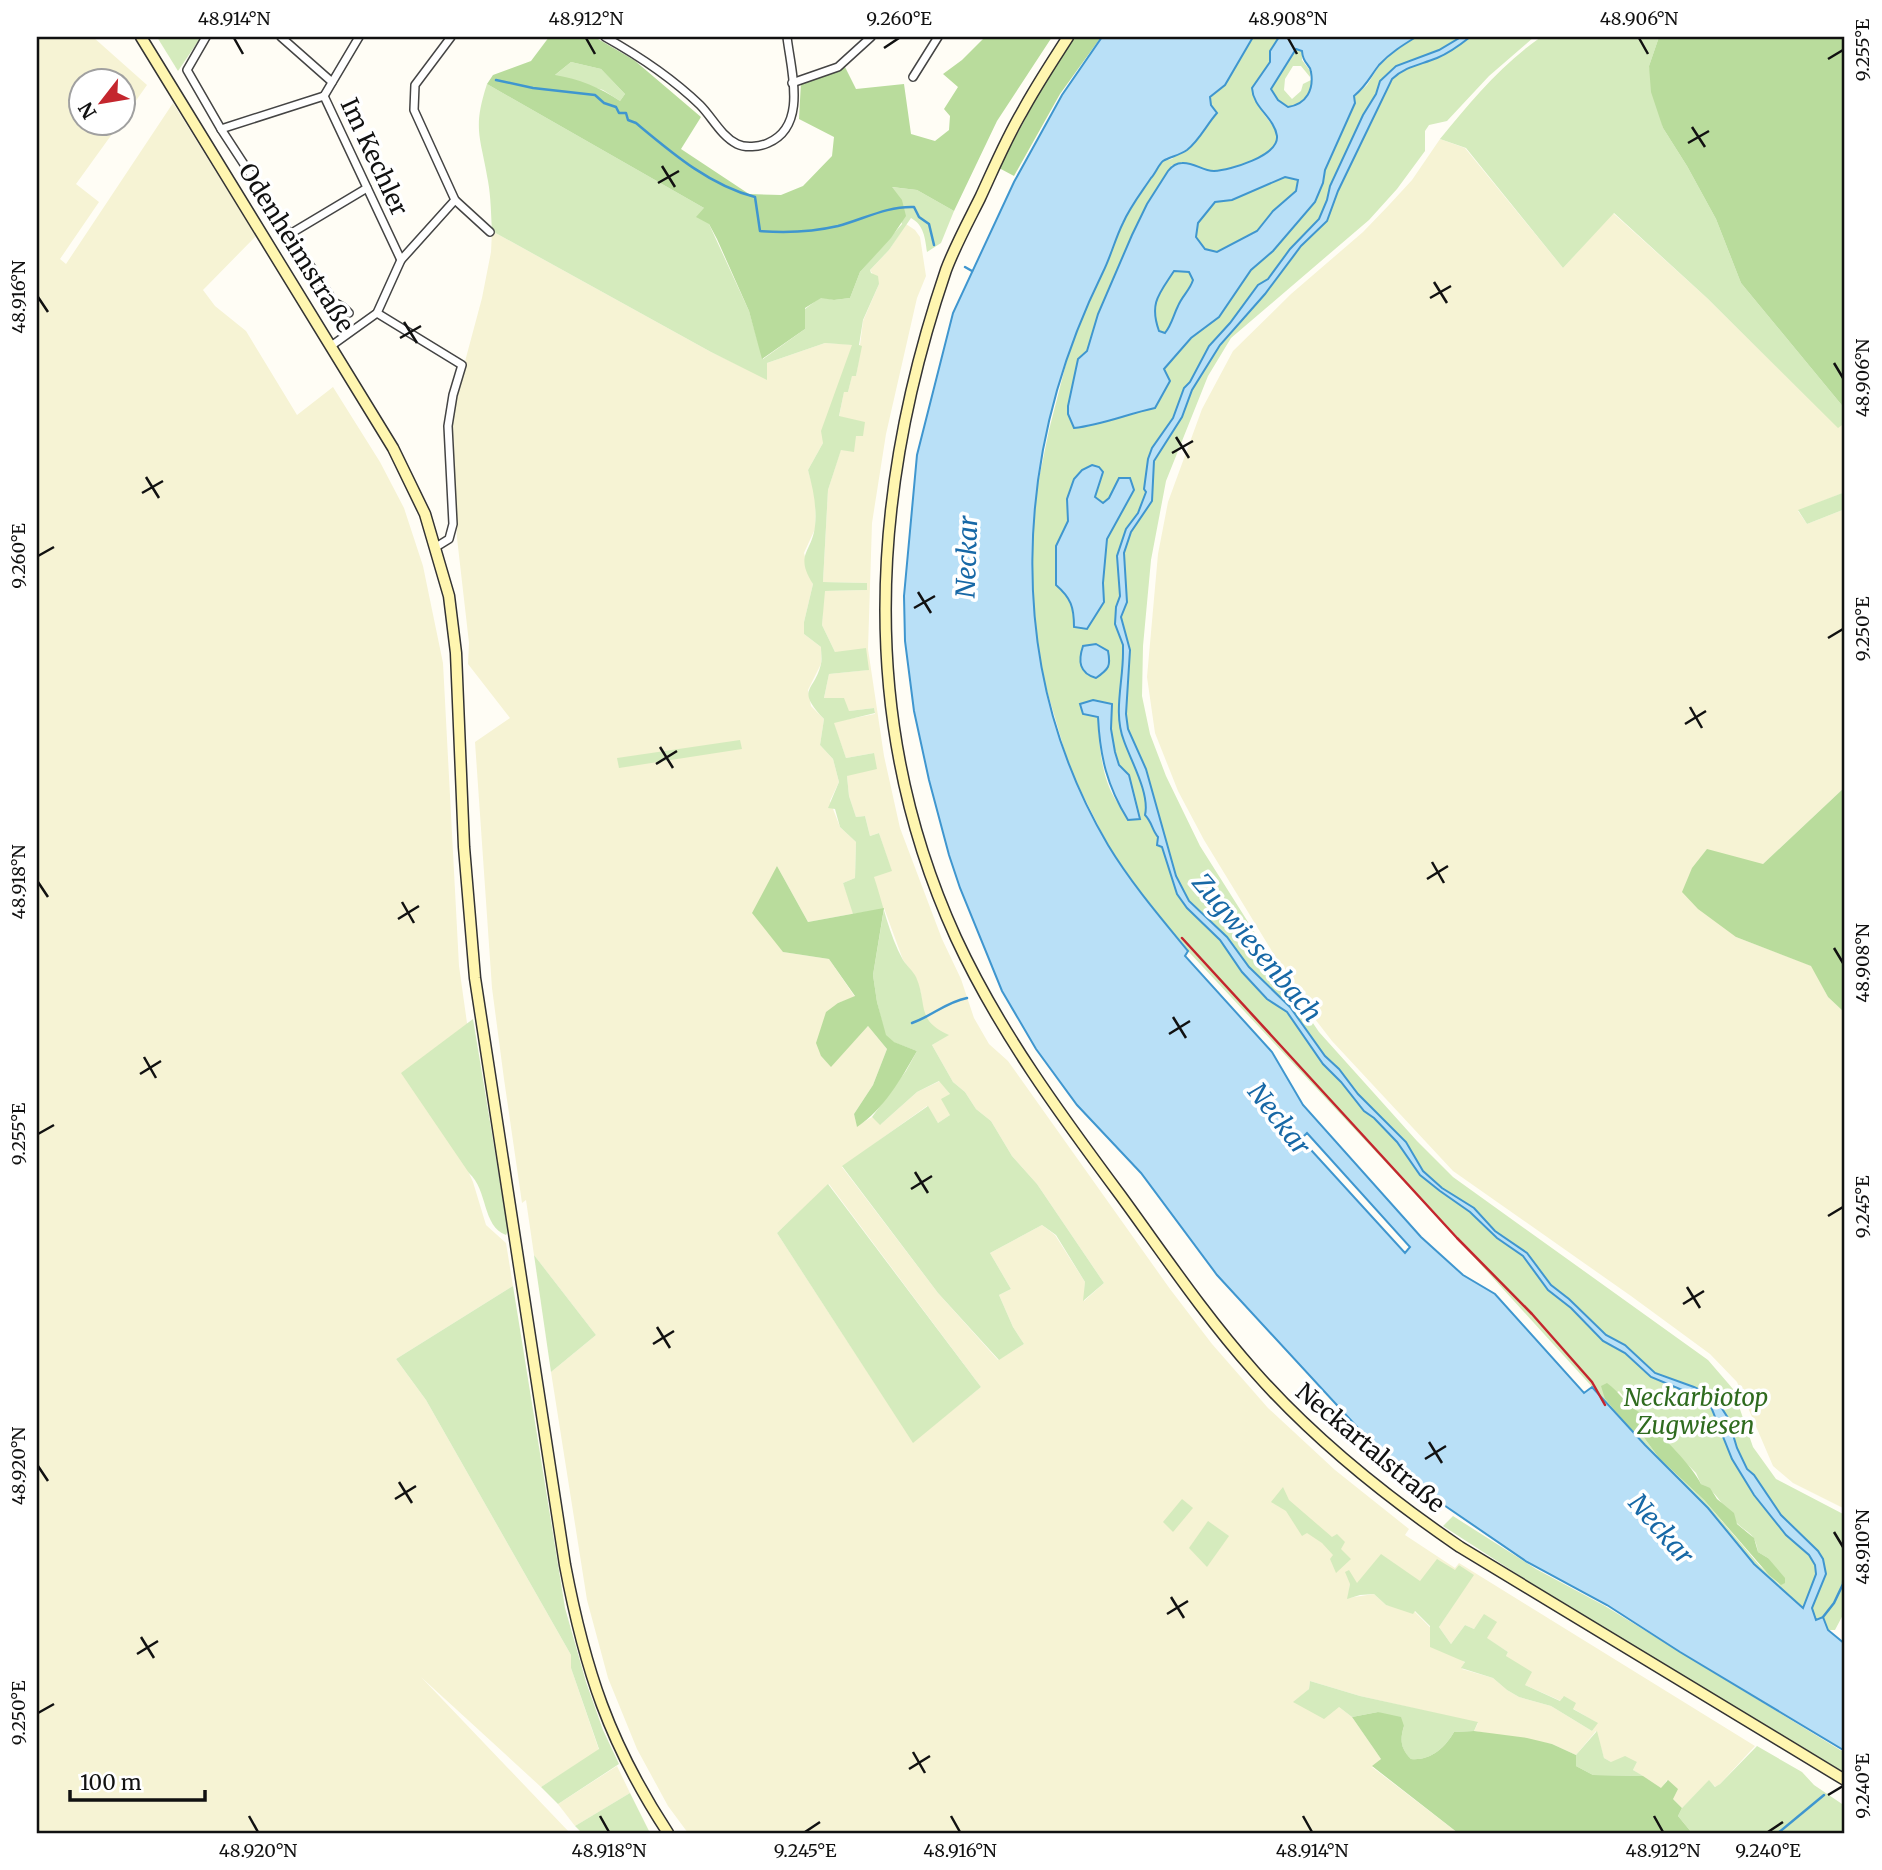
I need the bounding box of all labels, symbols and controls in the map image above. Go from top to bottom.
text: 48.914°N [198,7,270,30]
text: 48.912°N [549,7,623,30]
text: 9.260°E [866,7,932,30]
text: 48.908°N [1248,7,1328,30]
text: 48.906°N [1600,7,1678,30]
text: 9.255°E [1851,18,1874,81]
north arrow [66,66,136,136]
street label: Im Kechler [334,93,415,221]
text: N [73,98,102,123]
street label: Odenheimstraße [232,157,361,338]
text: 48.916°N [7,260,30,334]
text: 48.906°N [1851,339,1874,417]
water label: Neckar [949,515,984,599]
text: 9.260°E [7,523,30,589]
text: 9.250°E [1851,596,1874,661]
text: 48.918°N [7,845,30,919]
water label: Zugwiesenbach [1185,866,1329,1029]
text: 48.908°N [1851,923,1874,1003]
water label: Neckar [1241,1076,1318,1162]
text: 9.255°E [7,1102,30,1165]
text: 9.245°E [1851,1175,1874,1238]
street label: Neckartalstraße [1289,1376,1451,1519]
park label: Neckarbiotop Zugwiesen [1624,1382,1768,1441]
text: 48.920°N [7,1427,30,1505]
water label: Neckar [1622,1487,1701,1571]
text: 48.910°N [1851,1509,1874,1585]
text: 9.250°E [7,1680,30,1745]
text: 9.240°E [1851,1753,1874,1819]
scale bar [70,1758,205,1802]
text: 100 m [80,1769,142,1796]
text: 48.920°N [219,1839,297,1862]
text: 48.918°N [572,1839,646,1862]
text: 9.245°E [774,1839,837,1862]
text: 48.916°N [923,1839,997,1862]
text: 48.914°N [1276,1839,1348,1862]
text: 48.912°N [1626,1839,1700,1862]
text: 9.240°E [1735,1839,1801,1862]

